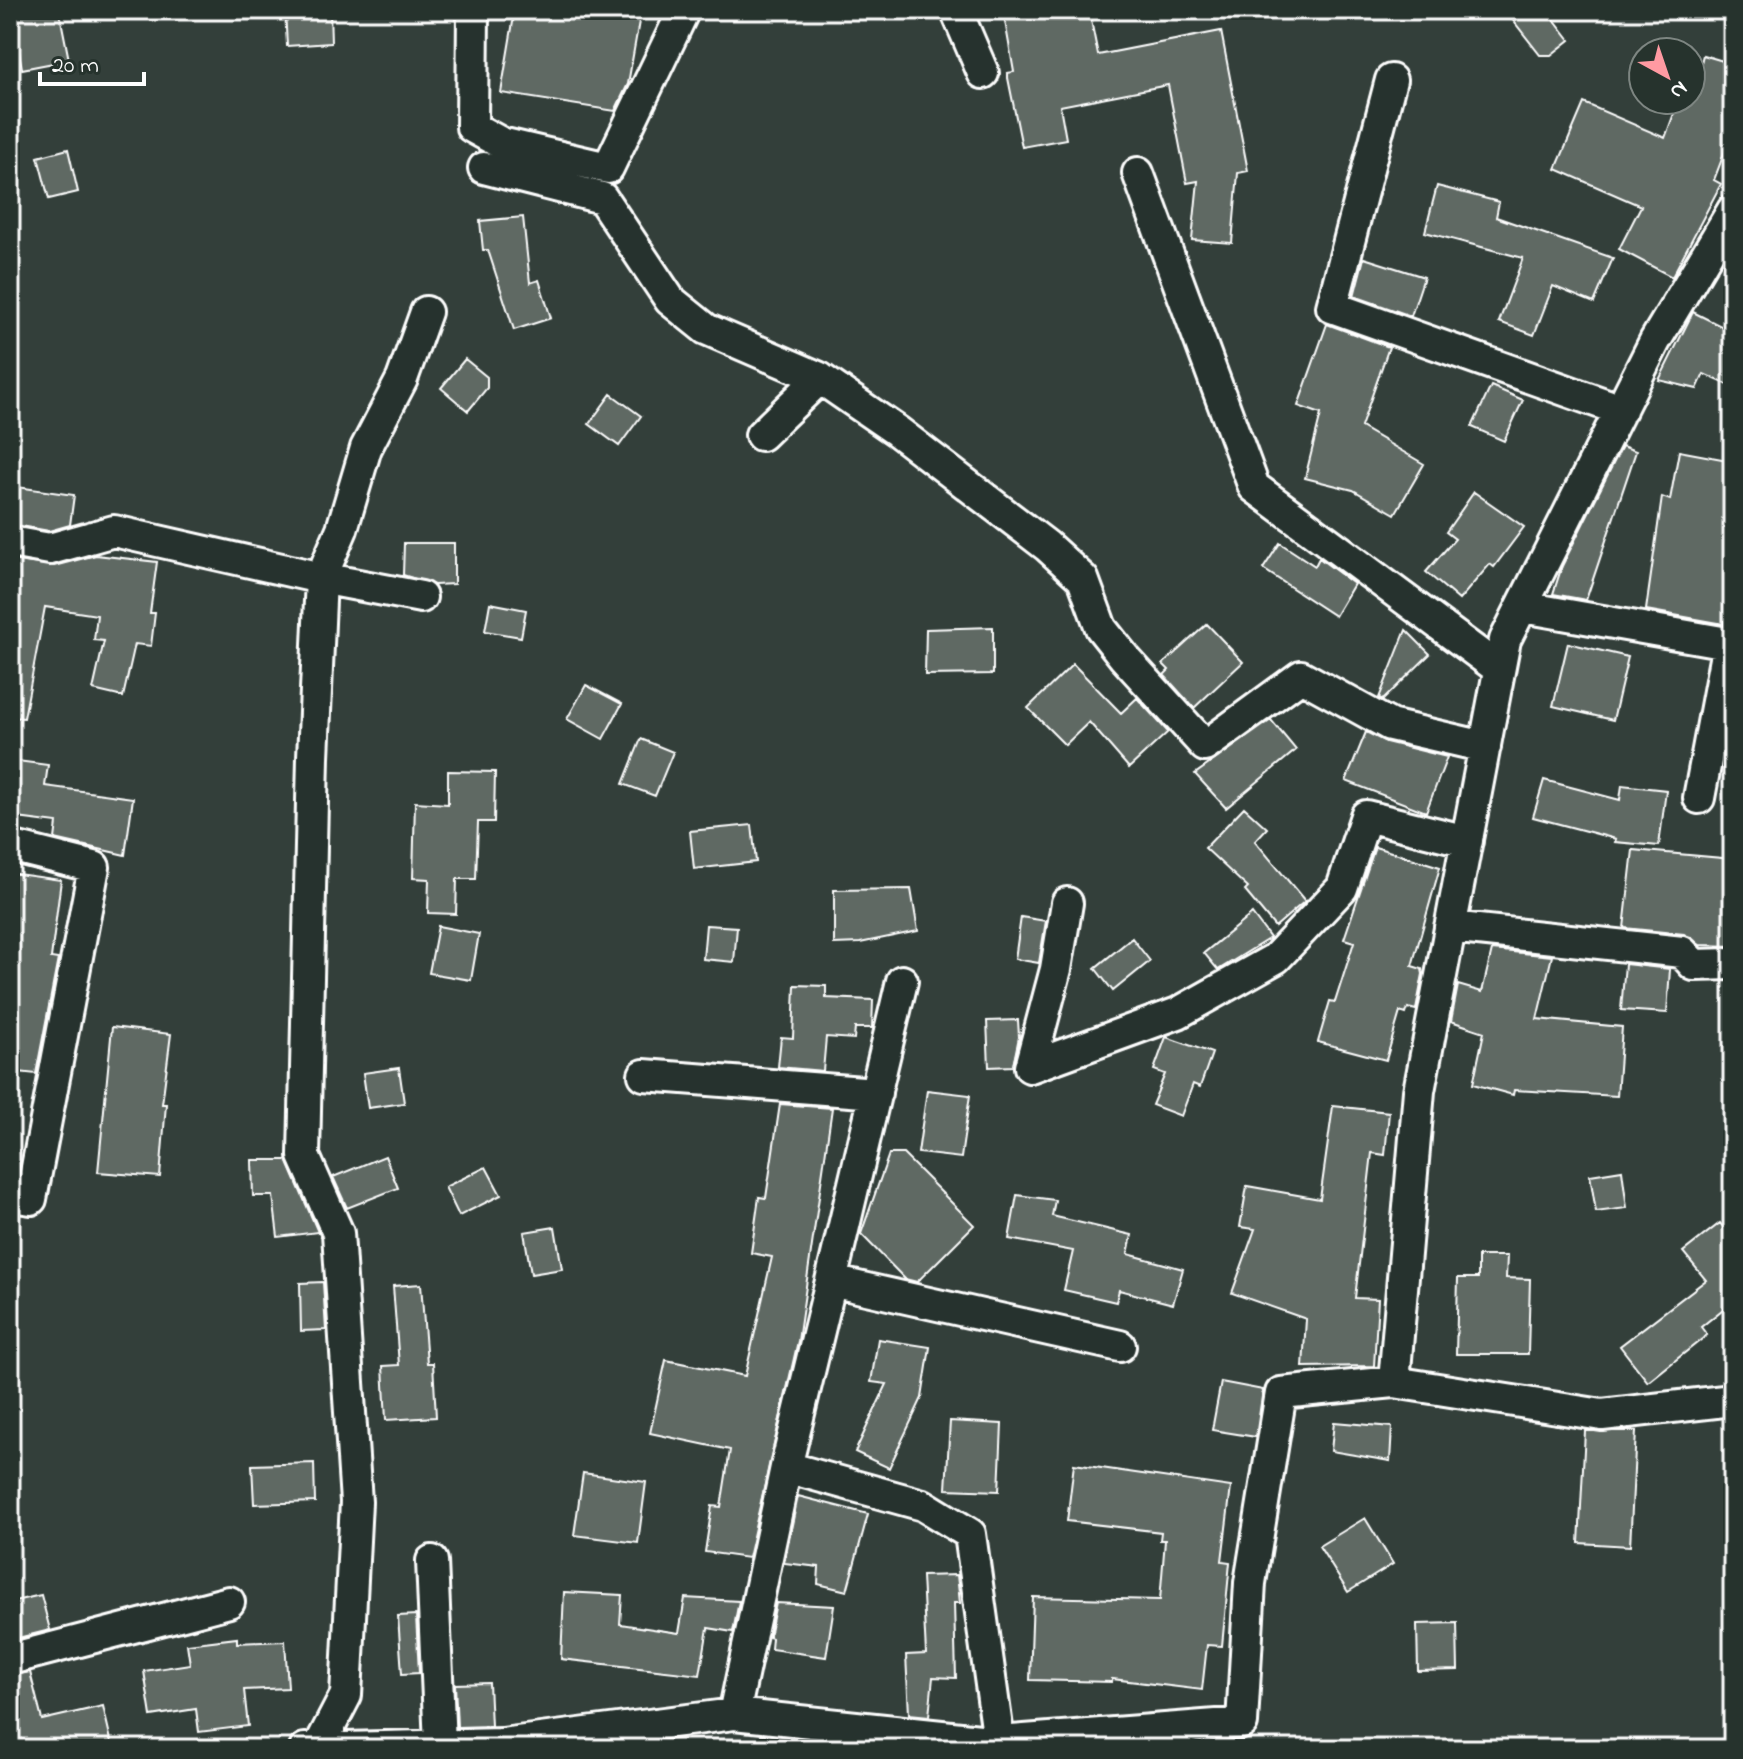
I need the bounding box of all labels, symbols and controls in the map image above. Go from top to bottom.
scale bar [40,36,144,86]
north arrow [1627,36,1707,116]
text: 20 m [52,49,99,84]
text: N [1662,72,1694,106]

